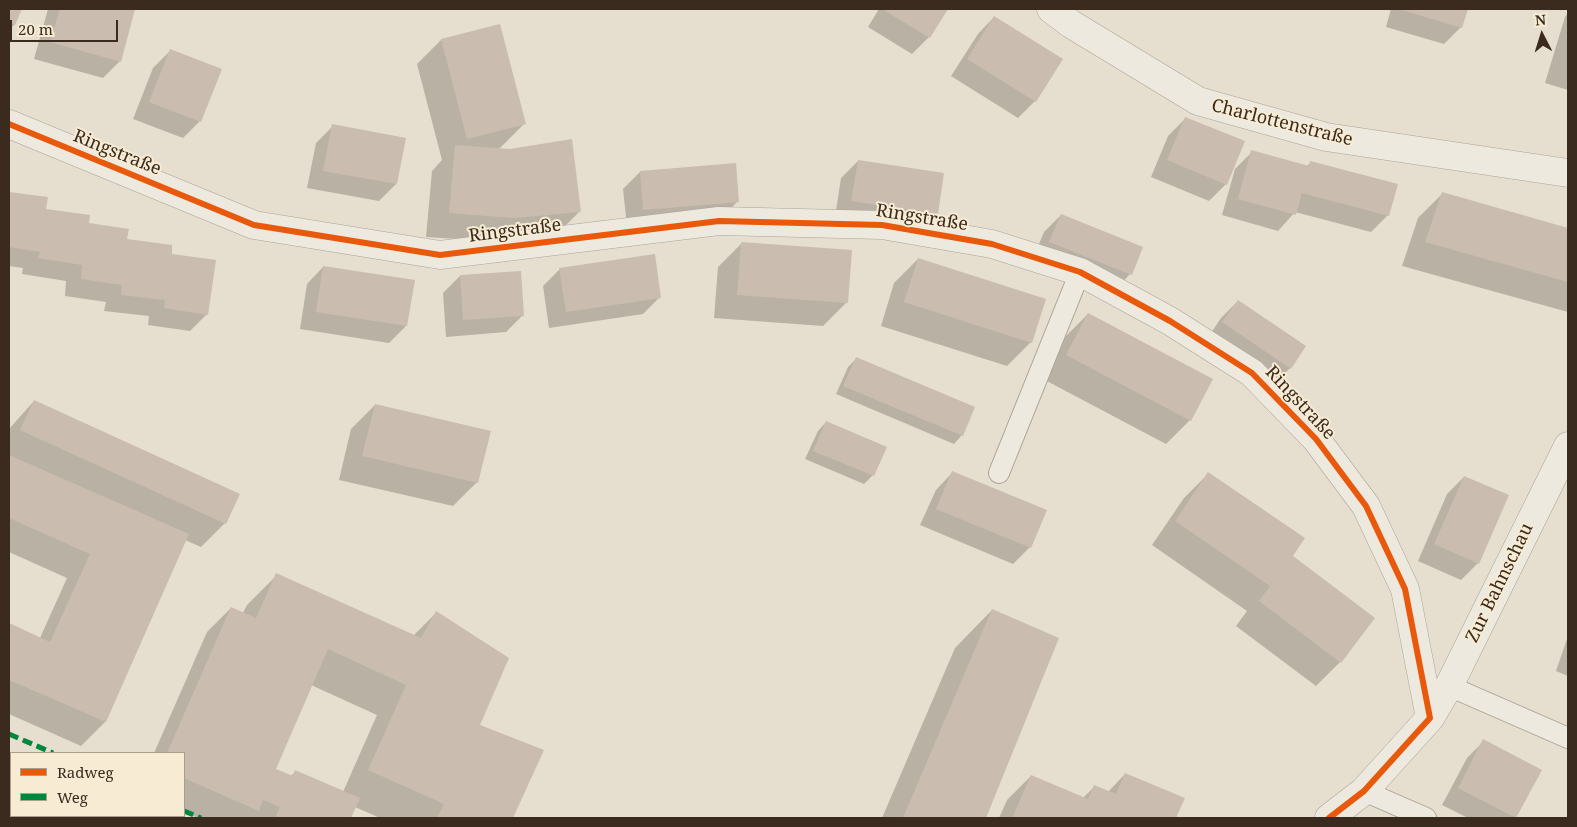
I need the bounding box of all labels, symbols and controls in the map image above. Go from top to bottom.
scale bar [12,10,120,42]
north arrow [1517,10,1567,60]
text: N [1534,10,1547,30]
text: 20 m [18,19,53,39]
street label: Charlottenstraße [1209,95,1355,151]
street label: Ringstraße [70,126,164,180]
street label: Ringstraße [874,200,970,236]
street label: Ringstraße [468,215,562,247]
street label: Ringstraße [1260,362,1340,444]
street label: Zur Bahnschau [1462,520,1538,646]
legend [10,752,185,817]
text: Radweg [57,762,114,782]
text: Weg [57,787,88,807]

